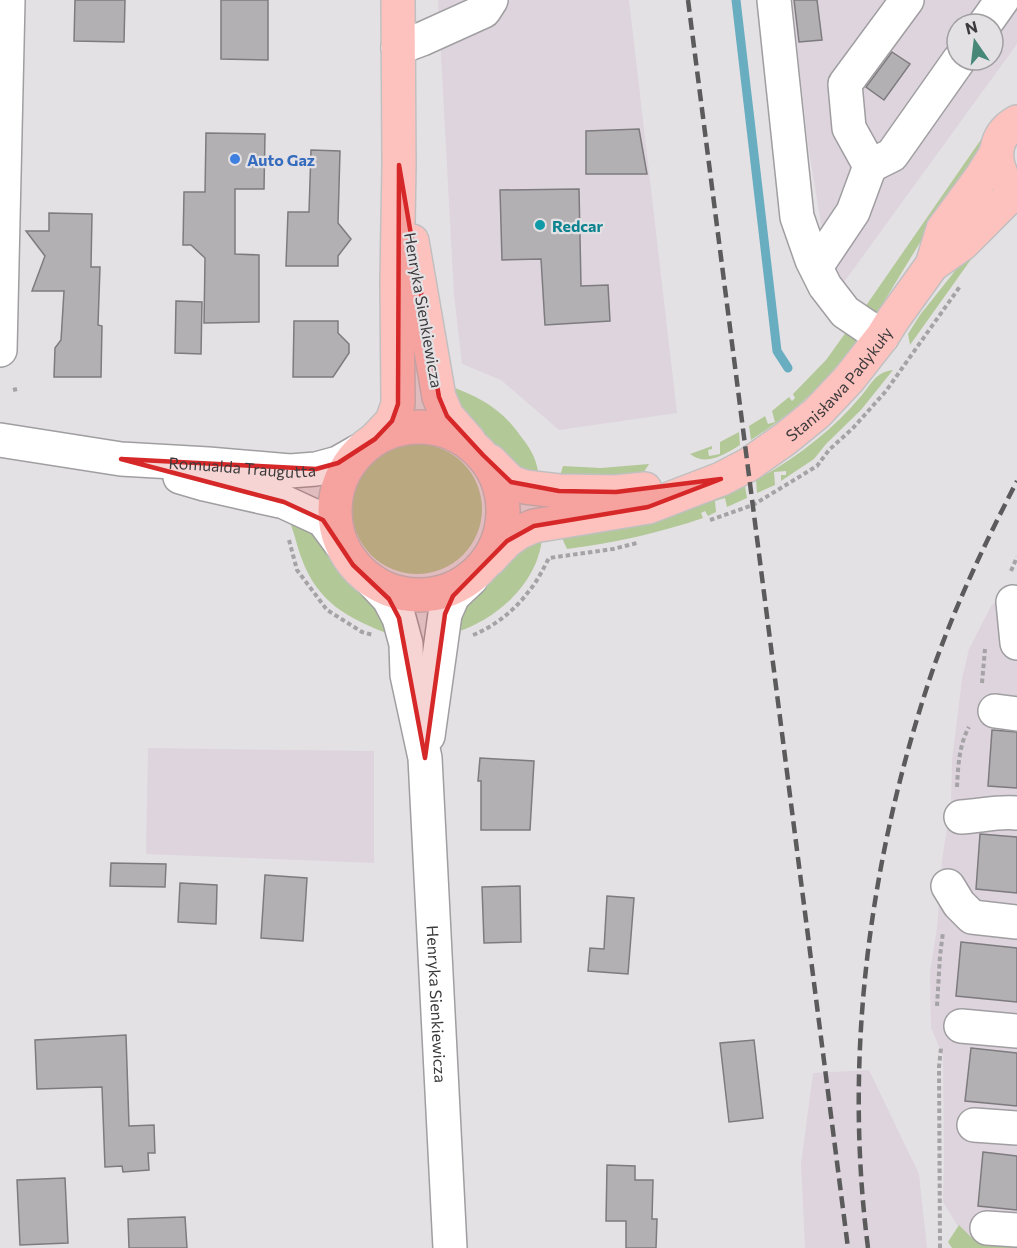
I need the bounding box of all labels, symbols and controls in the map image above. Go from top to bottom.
north arrow [945,12,1005,72]
text: N [963,16,979,38]
place label: Auto Gaz [247,150,315,169]
marker: Auto Gaz [228,152,242,166]
place label: Redcar [552,216,603,235]
marker: Redcar [533,218,547,232]
street label: Henryka Sienkiewicza [401,231,447,389]
street label: Stanisława Padykuły [781,323,896,444]
street label: Romualda Traugutta [168,452,316,481]
street label: Henryka Sienkiewicza [424,925,451,1083]

